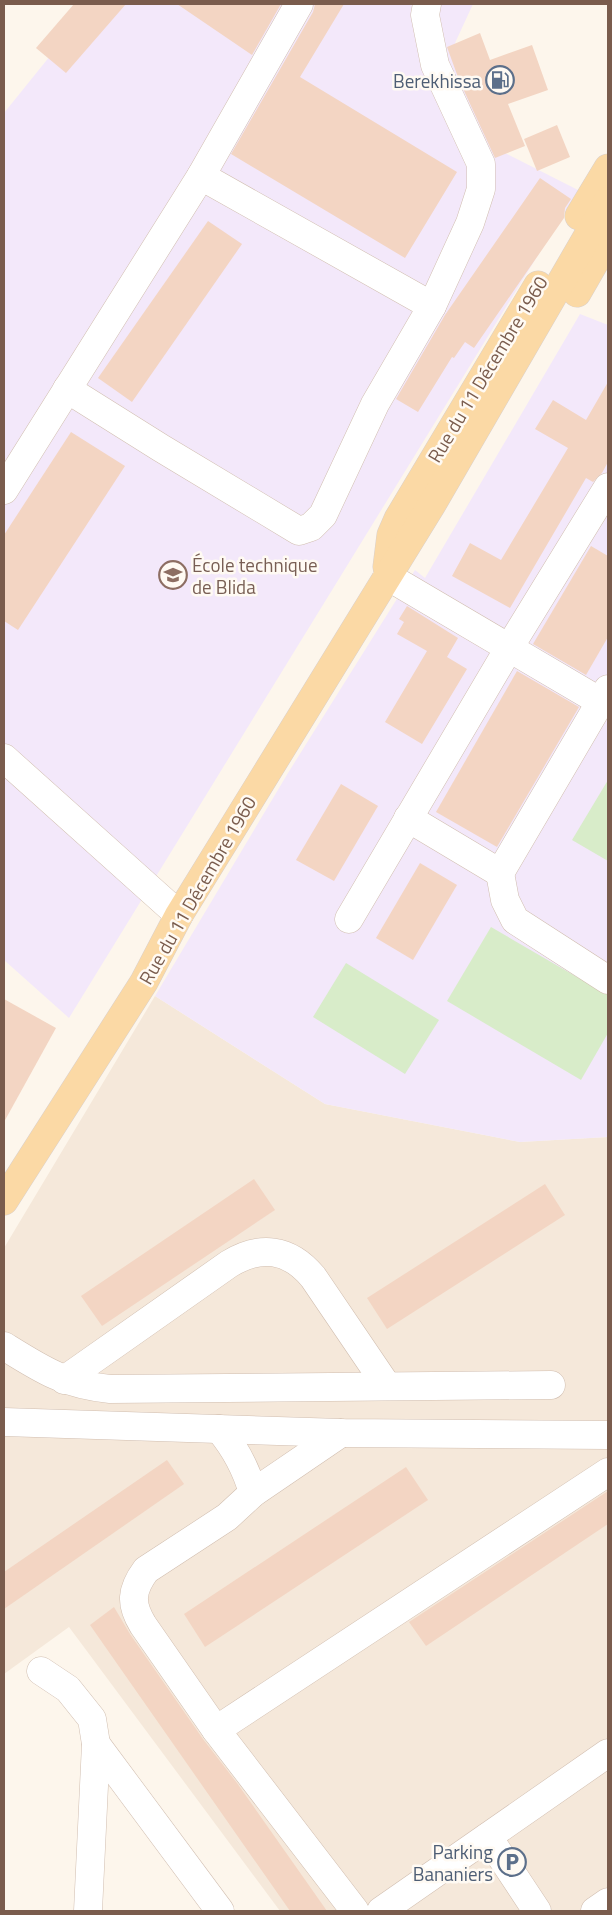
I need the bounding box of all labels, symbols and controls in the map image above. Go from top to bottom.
fuel station icon: Berekhissa [485,65,515,95]
place label: Berekhissa [393,66,481,95]
street label: Rue du 11 Décembre 1960 [420,270,554,468]
place label: École technique de Blida [192,550,318,601]
school or university icon: École technique de Blida [158,560,188,590]
street label: Rue du 11 Décembre 1960 [131,790,263,990]
place label: Parking Bananiers [413,1837,493,1888]
parking icon: Parking Bananiers [497,1847,527,1877]

